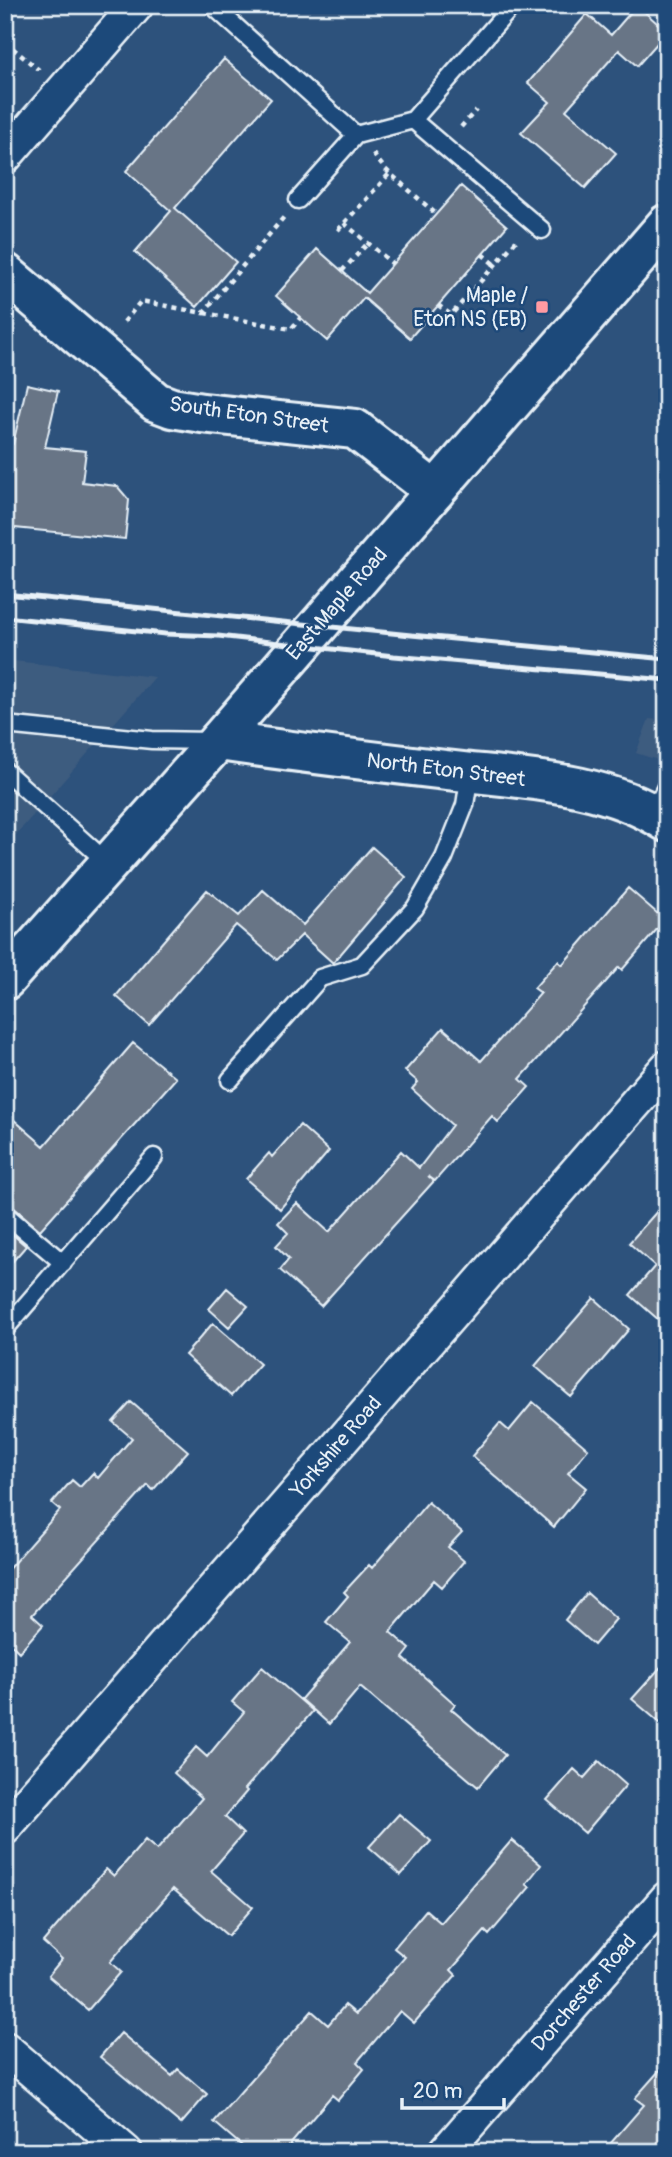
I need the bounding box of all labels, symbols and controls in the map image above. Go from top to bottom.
place label: Maple / Eton NS (EB) [413,282,528,333]
marker: Maple / Eton NS (EB) [534,299,550,315]
street label: South Eton Street [168,390,331,440]
street label: East Maple Road [280,542,394,666]
street label: North Eton Street [365,747,527,793]
street label: Yorkshire Road [284,1390,388,1504]
street label: Dorchester Road [526,1929,642,2057]
scale bar [402,2066,504,2110]
text: 20 m [413,2078,462,2105]

